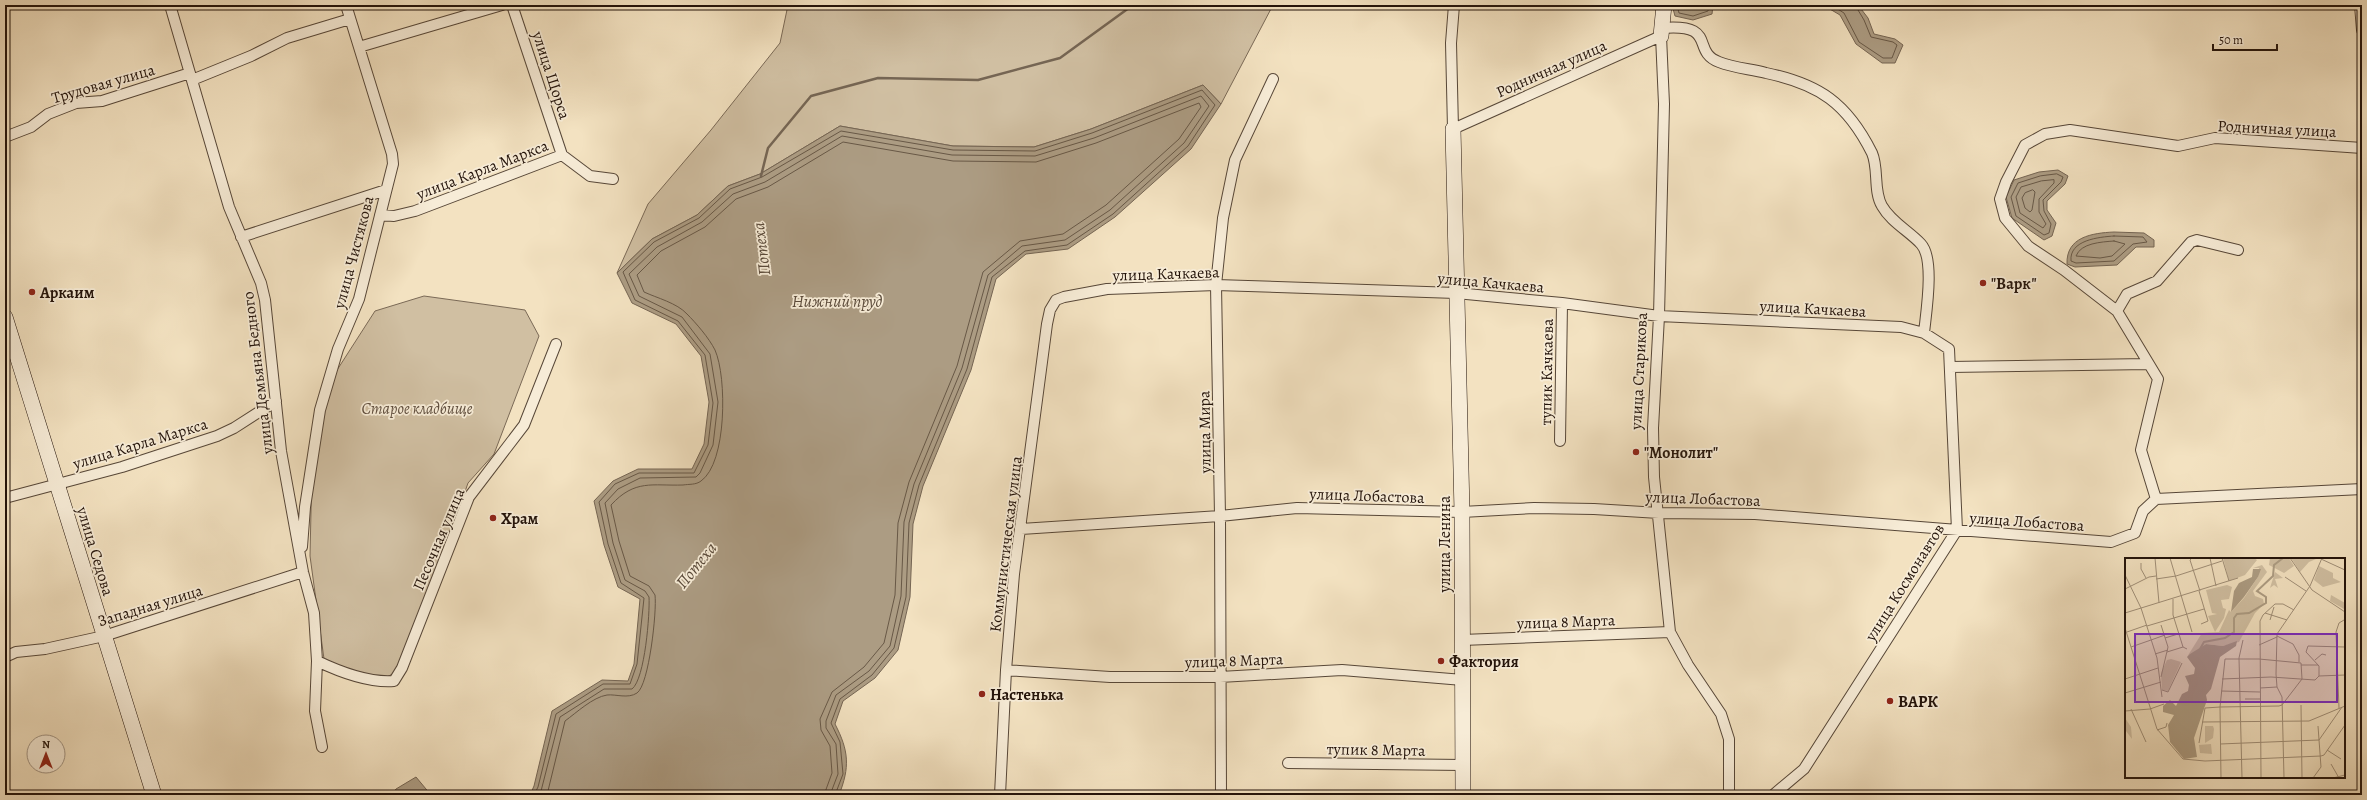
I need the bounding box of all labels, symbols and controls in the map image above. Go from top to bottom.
scale bar [2213,26,2277,52]
street label: улица Щорса [526,28,576,123]
text: 50 m [2219,32,2243,48]
street label: Родничная улица [1493,34,1611,103]
street label: Трудовая улица [49,59,158,109]
street label: Родничная улица [2217,115,2337,143]
street label: улица Карла Маркса [412,134,552,206]
street label: улица Чистякова [328,193,380,312]
water label: Потеха [747,221,776,277]
street label: улица Качкаева [1111,261,1220,287]
street label: улица Качкаева [1436,267,1546,299]
place label: "Варк" [1991,273,2037,295]
marker: "Варк" [1978,278,1988,288]
place label: Аркаим [39,282,95,304]
marker: Аркаим [27,287,37,297]
street label: улица Демьяна Бедного [237,290,279,456]
water label: Нижний пруд [792,290,883,313]
street label: улица Качкаева [1758,295,1867,323]
street label: улица Старикова [1625,311,1653,431]
street label: тупик Качкаева [1535,318,1559,426]
street label: улица Мира [1193,390,1217,474]
park label: Старое кладбище [362,398,473,420]
street label: улица Карла Маркса [69,413,211,475]
place label: "Монолит" [1644,442,1718,464]
marker: "Монолит" [1631,447,1641,457]
street label: Коммунистическая улица [984,454,1028,634]
street label: улица Лобастова [1308,483,1425,509]
street label: Песочная улица [407,484,471,594]
street label: улица Лобастова [1644,486,1761,512]
street label: улица Ленина [1434,495,1456,593]
street label: улица Седова [71,503,119,599]
street label: улица Лобастова [1968,507,2086,537]
place label: Храм [501,508,539,530]
marker: Храм [488,513,498,523]
street label: улица Космонавтов [1859,520,1950,646]
water label: Потеха [671,537,722,593]
inset map [2125,558,2345,778]
street label: Западная улица [95,579,206,632]
street label: улица 8 Марта [1515,609,1616,635]
street label: улица 8 Марта [1183,648,1284,674]
place label: Фактория [1449,651,1519,673]
marker: Фактория [1436,656,1446,666]
place label: Настенька [990,684,1064,706]
marker: Настенька [977,689,987,699]
place label: ВАРК [1898,691,1938,713]
marker: ВАРК [1885,696,1895,706]
north arrow [26,734,66,774]
text: N [42,737,50,752]
street label: тупик 8 Марта [1326,738,1426,762]

